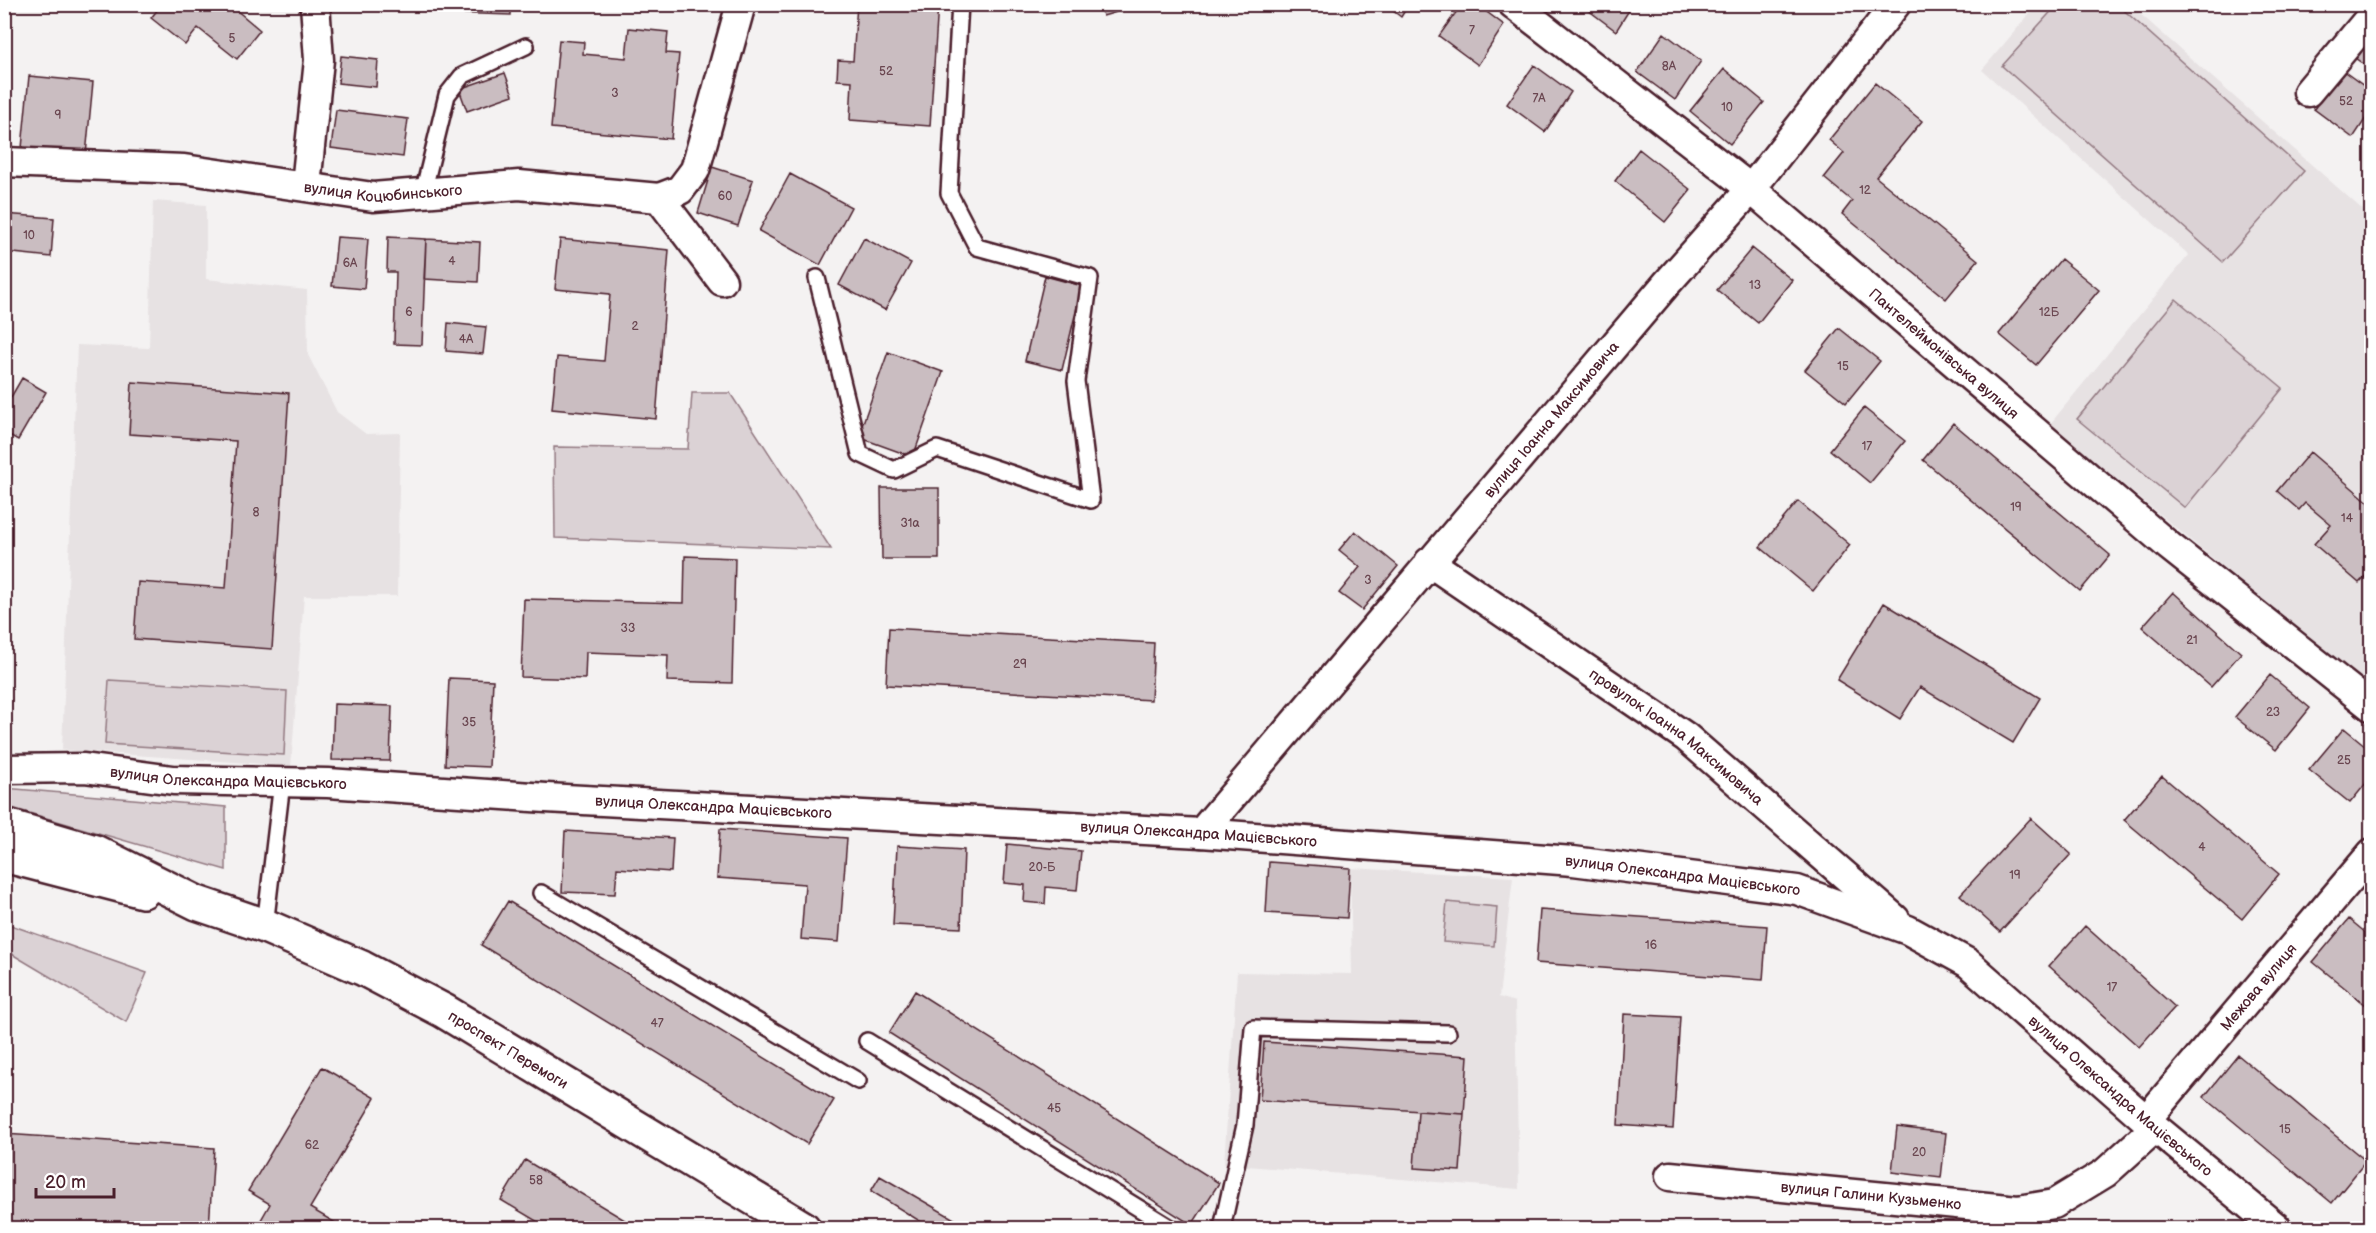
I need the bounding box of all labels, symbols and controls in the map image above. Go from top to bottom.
house number: 7 [1469,23,1475,38]
house number: 5 [229,31,236,46]
house number: 8А [1662,59,1677,74]
house number: 52 [879,64,893,79]
house number: 3 [611,86,619,101]
house number: 7А [1532,91,1546,106]
house number: 52 [2339,94,2353,109]
house number: 10 [1721,100,1733,115]
house number: 9 [55,108,62,123]
street label: вулиця Коцюбинського [302,177,463,207]
house number: 12 [1859,183,1871,198]
house number: 60 [718,189,732,204]
house number: 10 [23,228,35,243]
house number: 4 [448,254,456,269]
house number: 6А [343,256,358,271]
house number: 13 [1749,278,1761,293]
street label: Пантелеймонівська вулиця [1865,284,2023,423]
house number: 6 [405,305,413,320]
house number: 12Б [2039,305,2060,320]
house number: 2 [631,319,639,334]
house number: 4А [459,332,474,347]
street label: вулиця Іоанна Максимовича [1480,337,1623,502]
house number: 15 [1837,359,1849,374]
house number: 17 [1862,439,1872,454]
house number: 19 [2010,500,2022,515]
house number: 8 [253,505,260,520]
house number: 14 [2341,511,2354,526]
house number: 31а [900,516,920,531]
house number: 3 [1364,573,1372,588]
house number: 33 [621,621,635,636]
house number: 21 [2186,633,2198,648]
house number: 29 [1013,657,1027,672]
street label: провулок Іоанна Максимовича [1585,664,1767,810]
house number: 23 [2266,705,2280,720]
house number: 35 [462,715,476,730]
house number: 25 [2337,753,2351,768]
street label: вулиця Олександра Мацієвського [109,762,347,794]
street label: вулиця Олександра Мацієвського [595,791,832,823]
street label: вулиця Олександра Мацієвського [1080,817,1318,851]
house number: 4 [2198,840,2206,855]
street label: вулиця Олександра Мацієвського [1564,851,1802,900]
house number: 20-Б [1029,860,1056,875]
house number: 19 [2009,868,2021,883]
house number: 16 [1645,938,1657,953]
street label: Межова вулиця [2216,940,2301,1035]
house number: 17 [2107,980,2117,995]
street label: проспект Перемоги [445,1006,572,1093]
street label: вулиця Олександра Мацієвського [2025,1011,2217,1181]
house number: 47 [650,1016,664,1031]
house number: 45 [1047,1101,1061,1116]
house number: 15 [2279,1122,2291,1137]
house number: 62 [305,1138,319,1153]
house number: 20 [1912,1145,1926,1160]
scale bar [36,1161,114,1199]
text: 20 m [45,1172,86,1193]
house number: 58 [529,1173,543,1188]
street label: вулиця Галини Кузьменко [1780,1177,1962,1214]

